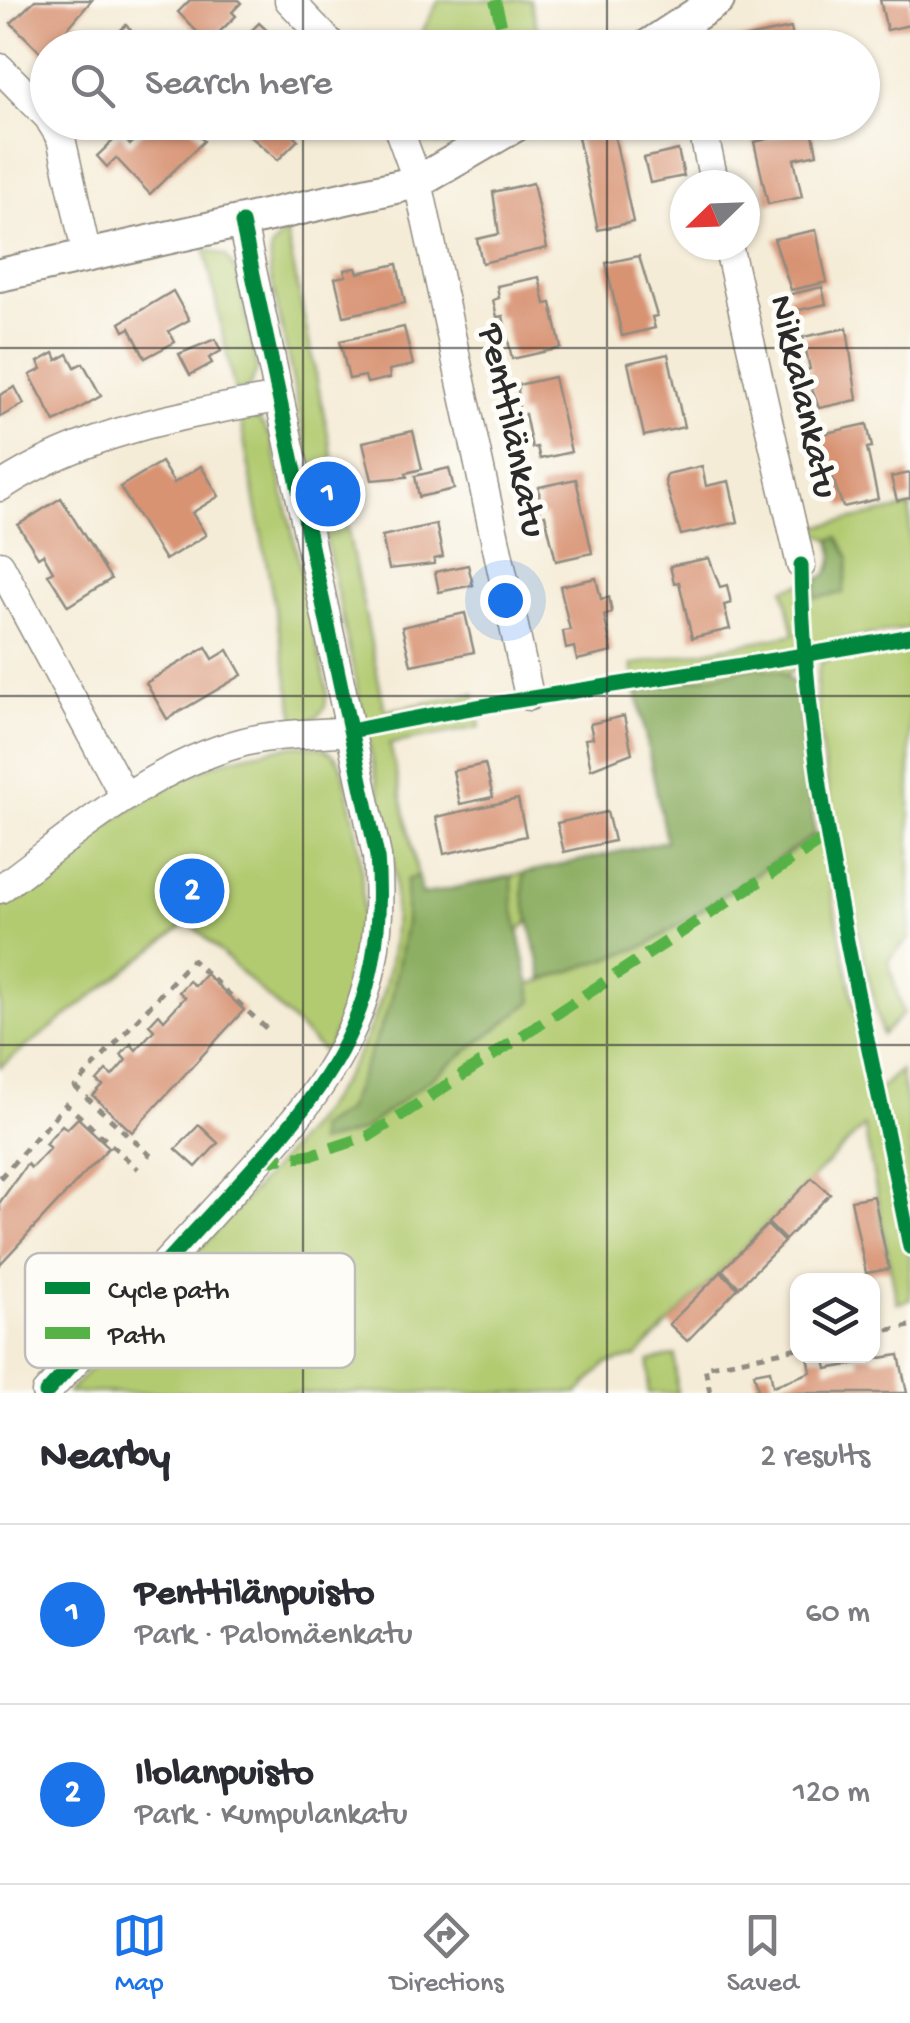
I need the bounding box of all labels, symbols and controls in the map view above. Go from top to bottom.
search box [30,30,880,140]
icon: search [65,58,120,113]
text: Search here [145,63,332,107]
north arrow [670,170,760,260]
street label: Nikkalankatu [756,291,846,503]
street label: Penttilänkatu [466,319,554,542]
pin: 1 [296,456,360,532]
your location [480,575,531,626]
pin: 2 [160,854,224,928]
legend [25,1253,355,1368]
map controls [790,1273,880,1363]
button: layers [790,1273,880,1363]
text: Cycle path [108,1276,230,1309]
text: Path [107,1321,165,1354]
text: Nearby [40,1434,170,1483]
text: 2 results [760,1439,870,1477]
text: Penttilänpuisto [135,1573,374,1617]
text: 1 [66,1595,79,1633]
text: 60 m [805,1595,870,1633]
text: Park · Palomäenkatu [135,1617,413,1655]
text: Ilolanpuisto [135,1753,314,1797]
text: 2 [65,1775,80,1813]
text: 120 m [793,1775,870,1813]
text: Park · Kumpulankatu [135,1797,407,1835]
tab: Map [112,1908,167,2001]
tab: Directions [390,1908,504,2001]
tab: Saved [727,1908,798,2001]

